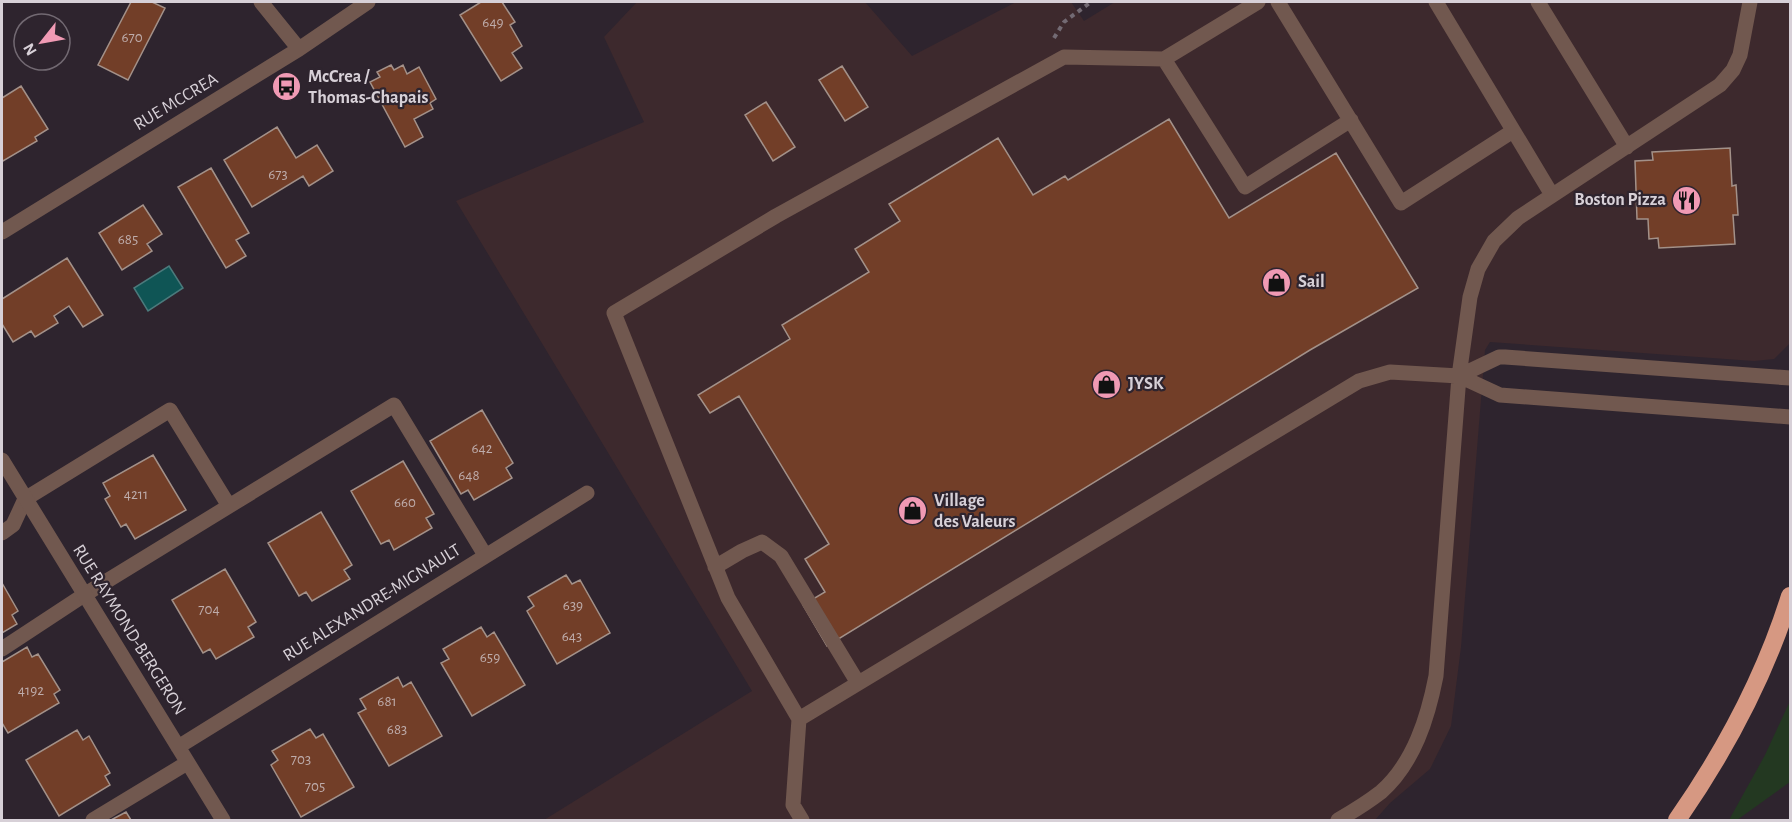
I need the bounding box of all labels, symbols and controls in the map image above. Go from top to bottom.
north arrow [12,12,72,72]
house number: 649 [482,15,504,30]
house number: 670 [121,30,143,45]
text: N [20,40,40,58]
place label: McCrea / Thomas-Chapais [308,68,428,107]
street label: RUE MCCREA [131,70,222,134]
bus stop icon: McCrea / Thomas-Chapais [271,71,303,103]
house number: 673 [268,167,288,182]
restaurant icon: Boston Pizza [1671,184,1703,216]
place label: Boston Pizza [1574,191,1666,209]
house number: 685 [118,232,138,247]
shop icon: Sail [1261,266,1293,298]
place label: Sail [1298,273,1325,291]
shop icon: JYSK [1091,368,1123,400]
place label: JYSK [1128,375,1164,393]
house number: 642 [471,441,493,456]
house number: 648 [458,468,480,483]
house number: 4211 [124,487,148,502]
place label: Village des Valeurs [934,492,1016,531]
house number: 660 [394,495,416,510]
shop icon: Village des Valeurs [897,495,929,527]
street label: RUE ALEXANDRE-MIGNAULT [280,541,464,665]
street label: RUE RAYMOND-BERGERON [69,542,189,718]
house number: 639 [563,598,583,613]
house number: 704 [198,602,220,617]
house number: 643 [562,629,582,644]
house number: 659 [480,650,500,665]
house number: 4192 [18,683,44,698]
house number: 681 [377,694,397,709]
house number: 683 [387,722,407,737]
house number: 703 [291,752,311,767]
house number: 705 [305,779,325,794]

